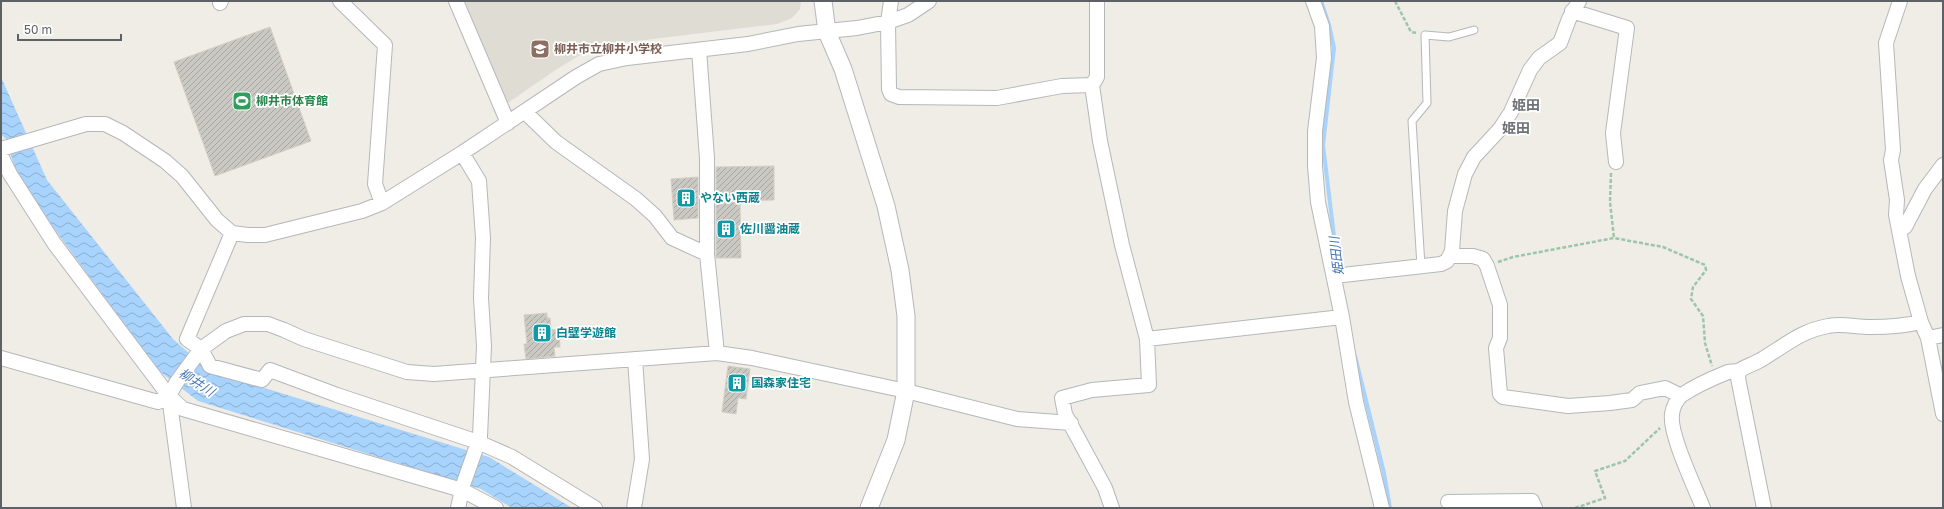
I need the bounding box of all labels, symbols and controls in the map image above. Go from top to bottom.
scale bar [18,16,121,42]
text: 50 m [24,22,52,37]
school or university icon: 柳井市立柳井小学校 [529,38,551,60]
place label: 柳井市立柳井小学校 [554,41,662,56]
sports icon: 柳井市体育館 [231,90,253,112]
place label: 柳井市体育館 [256,93,328,108]
district label: 姫田 [1512,96,1540,113]
district label: 姫田 [1502,119,1530,136]
building icon: やない西蔵 [675,187,697,209]
place label: やない西蔵 [700,190,760,205]
building icon: 佐川醤油蔵 [715,218,737,240]
place label: 佐川醤油蔵 [740,221,800,236]
water label: 姫田川 [1325,234,1346,276]
building icon: 白壁学遊館 [531,322,553,344]
place label: 白壁学遊館 [556,325,616,340]
water label: 柳井川 [176,365,219,400]
building icon: 国森家住宅 [726,372,748,394]
place label: 国森家住宅 [751,375,811,390]

